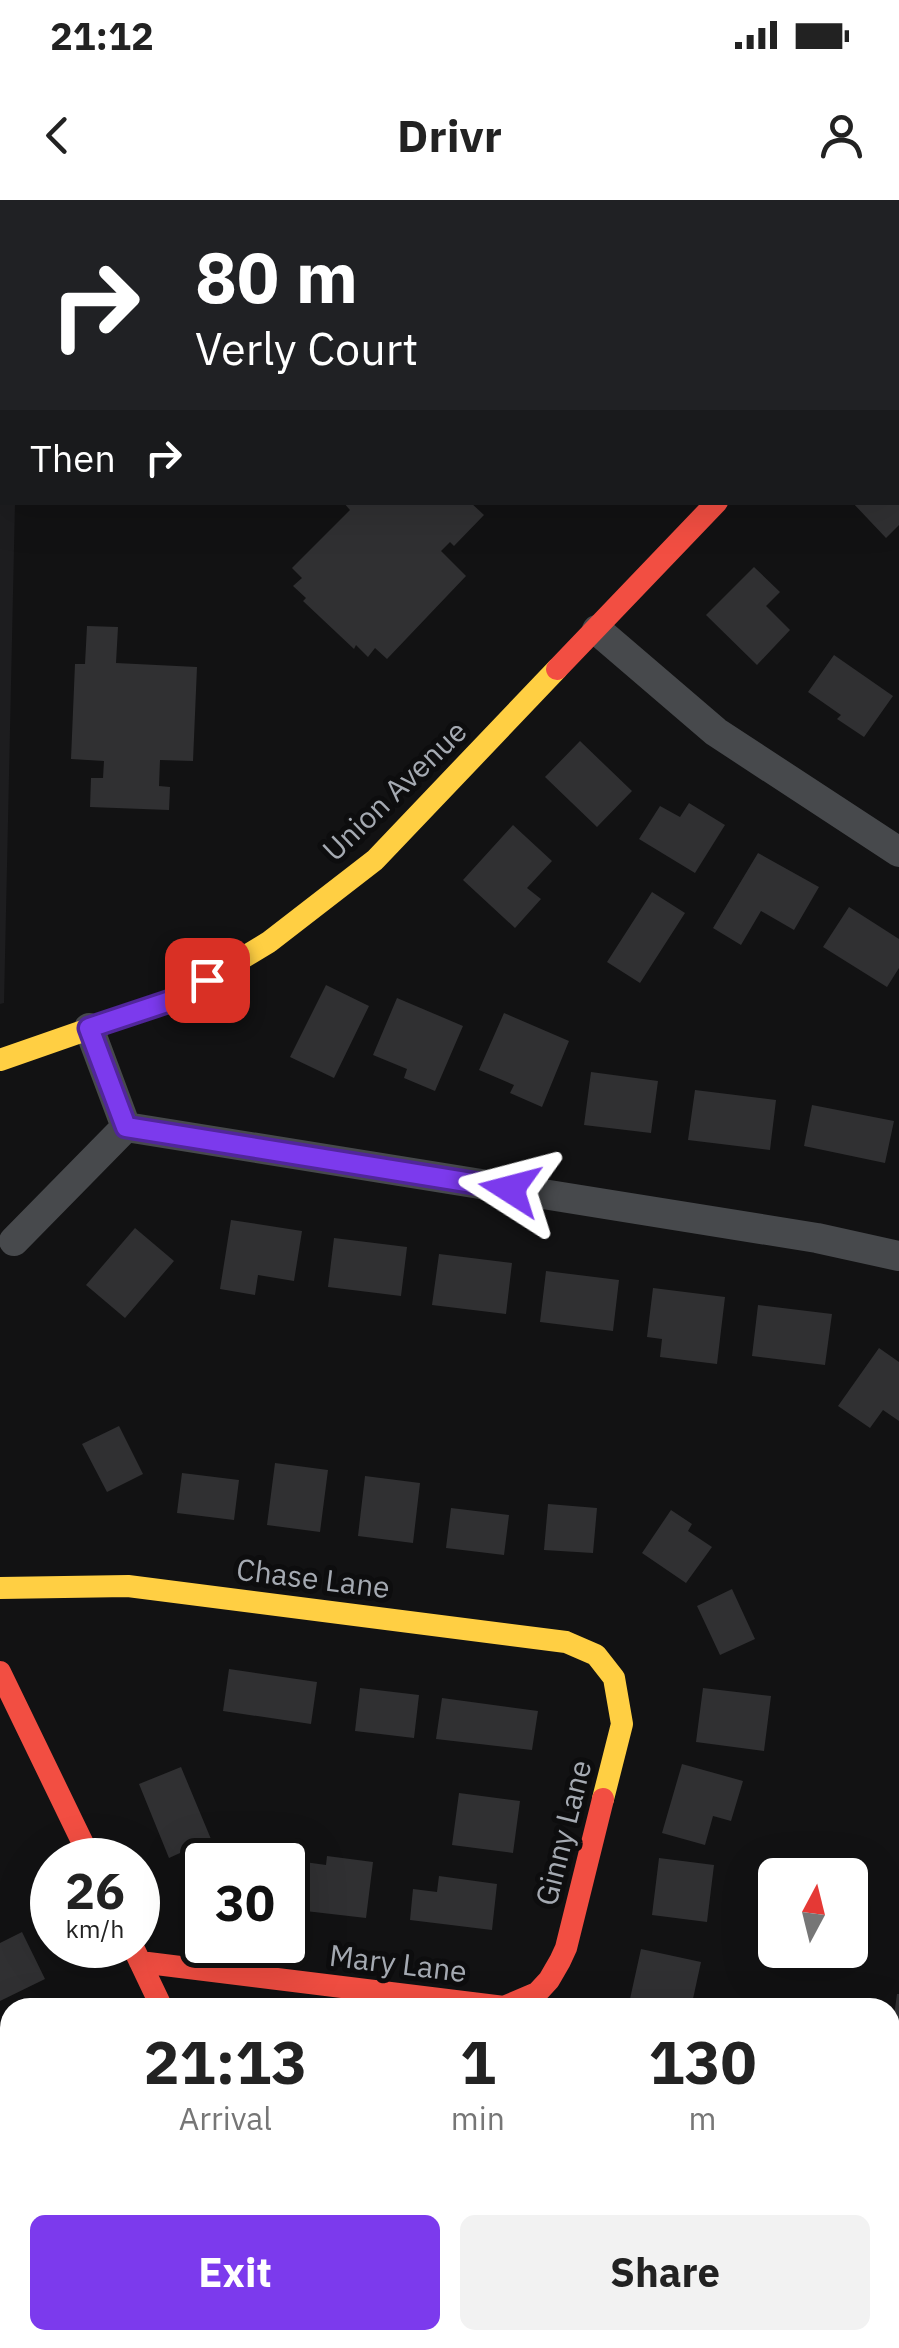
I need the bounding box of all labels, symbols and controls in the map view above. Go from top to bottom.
text: 21:12 [50,11,154,60]
text: Drivr [397,106,502,164]
icon: back [30,108,85,163]
icon: person [814,108,869,163]
text: 80 m [195,231,358,322]
icon: right [30,240,160,370]
text: Verly Court [195,319,418,377]
icon: right [136,430,191,485]
text: Then [30,433,116,482]
street label: Union Avenue [314,711,474,869]
pin [165,938,250,1023]
icon: arrive [180,953,235,1008]
position arrow [458,1137,562,1241]
street label: Chase Lane [234,1549,392,1606]
street label: Ginny Lane [526,1756,599,1910]
speed limit sign: 30 [180,1838,310,1968]
text: 26 [65,1858,125,1923]
north arrow [758,1858,868,1968]
map controls [758,1858,868,1968]
text: km/h [66,1912,124,1945]
street label: Mary Lane [327,1935,469,1990]
text: 21:13 [144,2022,307,2101]
text: 1 [460,2022,496,2101]
text: 130 [648,2022,756,2101]
text: Arrival [179,2097,272,2139]
text: min [451,2097,505,2139]
text: m [689,2097,716,2139]
button: Exit [30,2215,440,2330]
button: Share [460,2215,870,2330]

